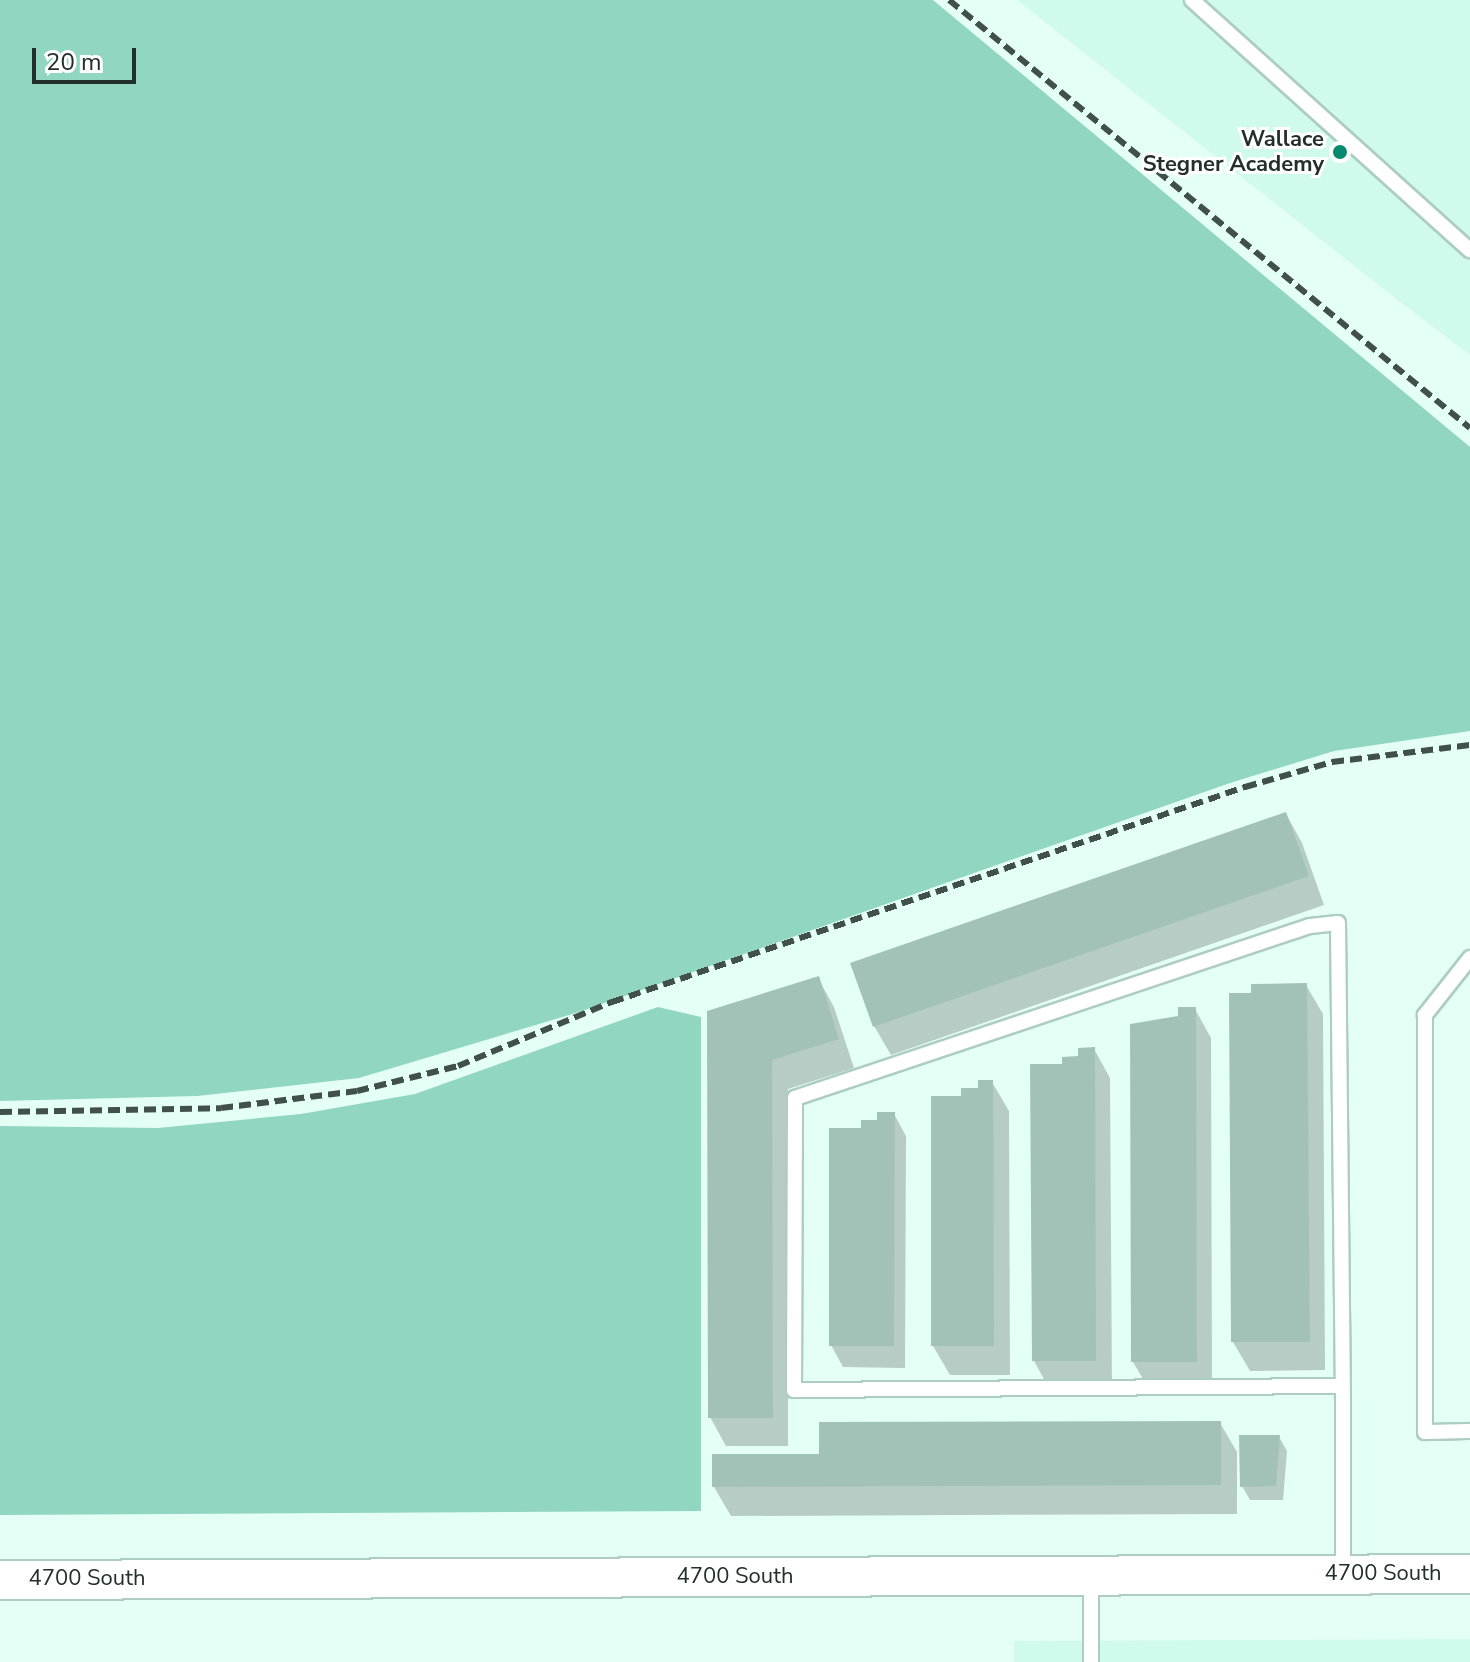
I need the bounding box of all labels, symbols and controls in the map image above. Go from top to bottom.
scale bar [36,32,140,82]
text: 20 m [46,46,102,78]
place label: Wallace Stegner Academy [1143,126,1324,178]
marker: Wallace Stegner Academy [1331,143,1349,161]
street label: 4700 South [1325,1561,1441,1587]
street label: 4700 South [677,1564,793,1590]
street label: 4700 South [29,1566,145,1592]

